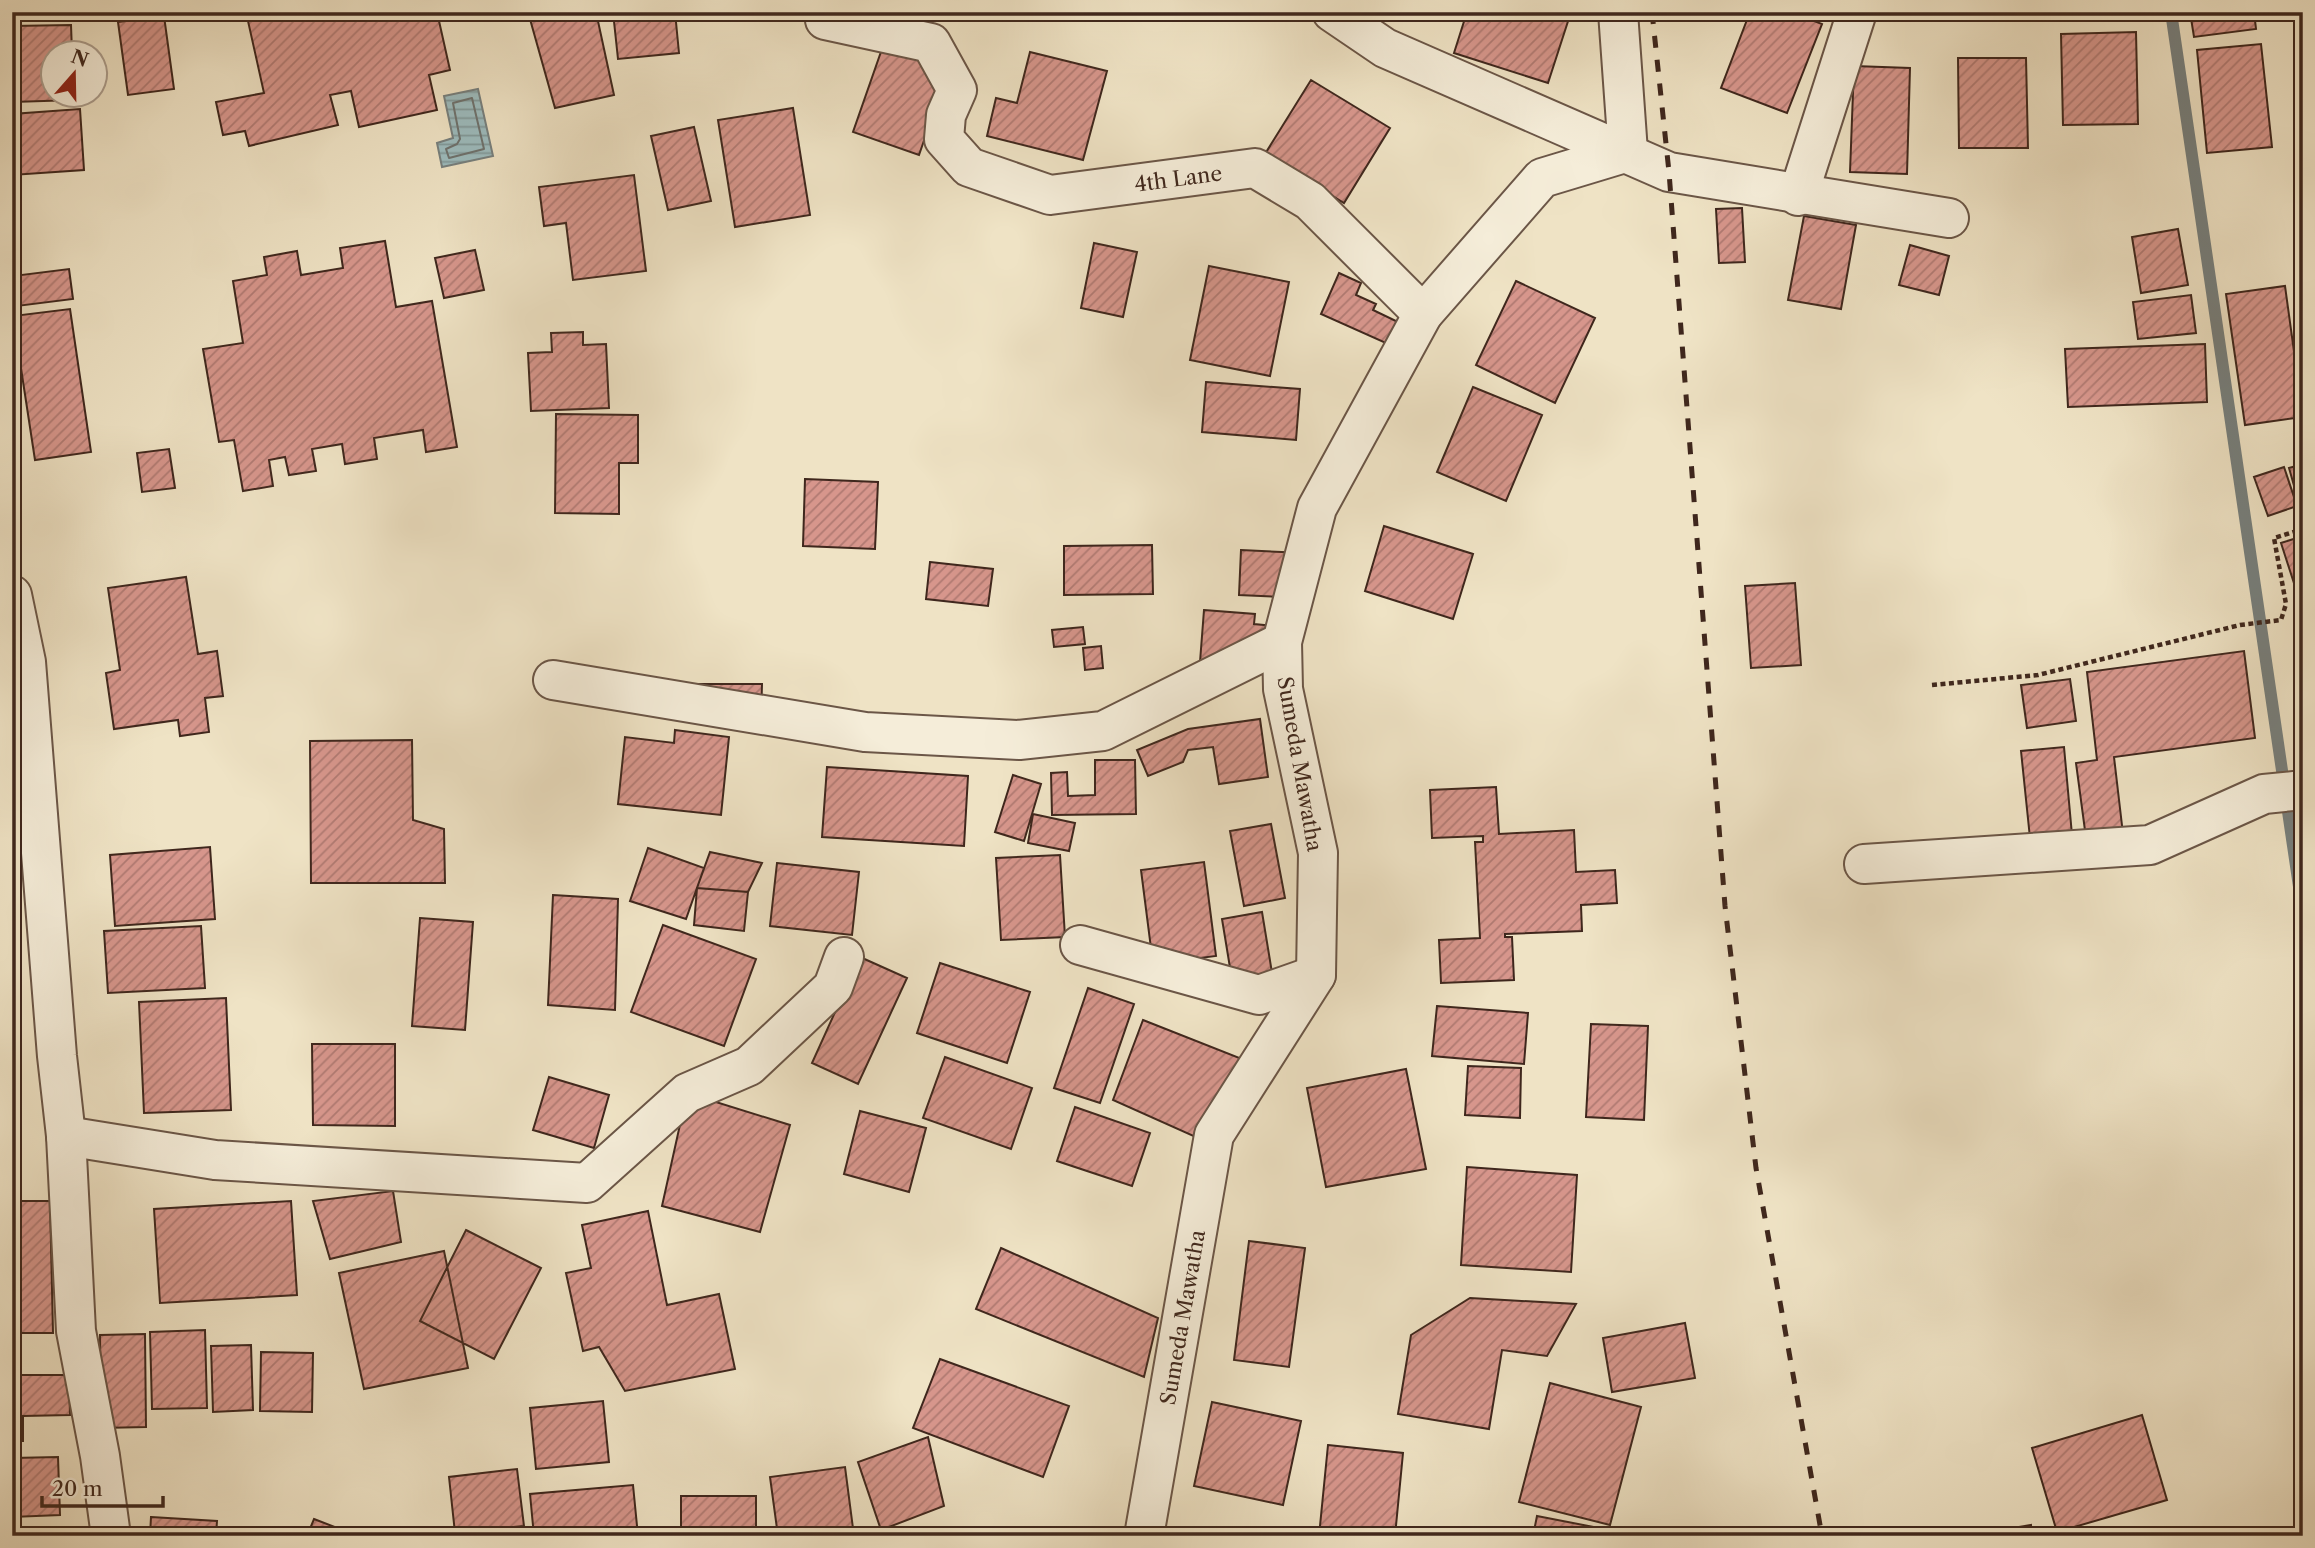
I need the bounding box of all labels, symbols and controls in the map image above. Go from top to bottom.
north arrow [38,38,108,108]
text: N [68,45,91,72]
street label: 4th Lane [1133,160,1223,196]
street label: Sumeda Mawatha [1272,675,1328,854]
street label: Sumeda Mawatha [1155,1227,1210,1407]
scale bar [42,1464,163,1508]
text: 20 m [52,1476,103,1501]

